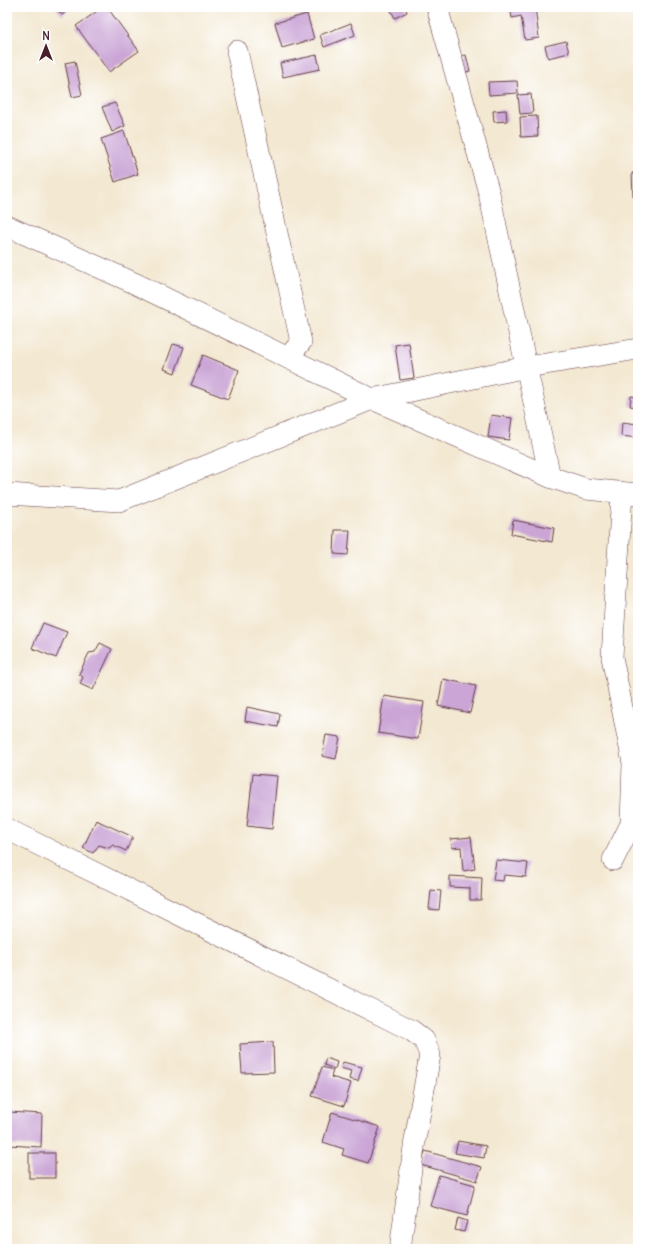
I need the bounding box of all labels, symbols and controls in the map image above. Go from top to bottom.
north arrow [26,26,66,66]
text: N [42,29,50,43]

